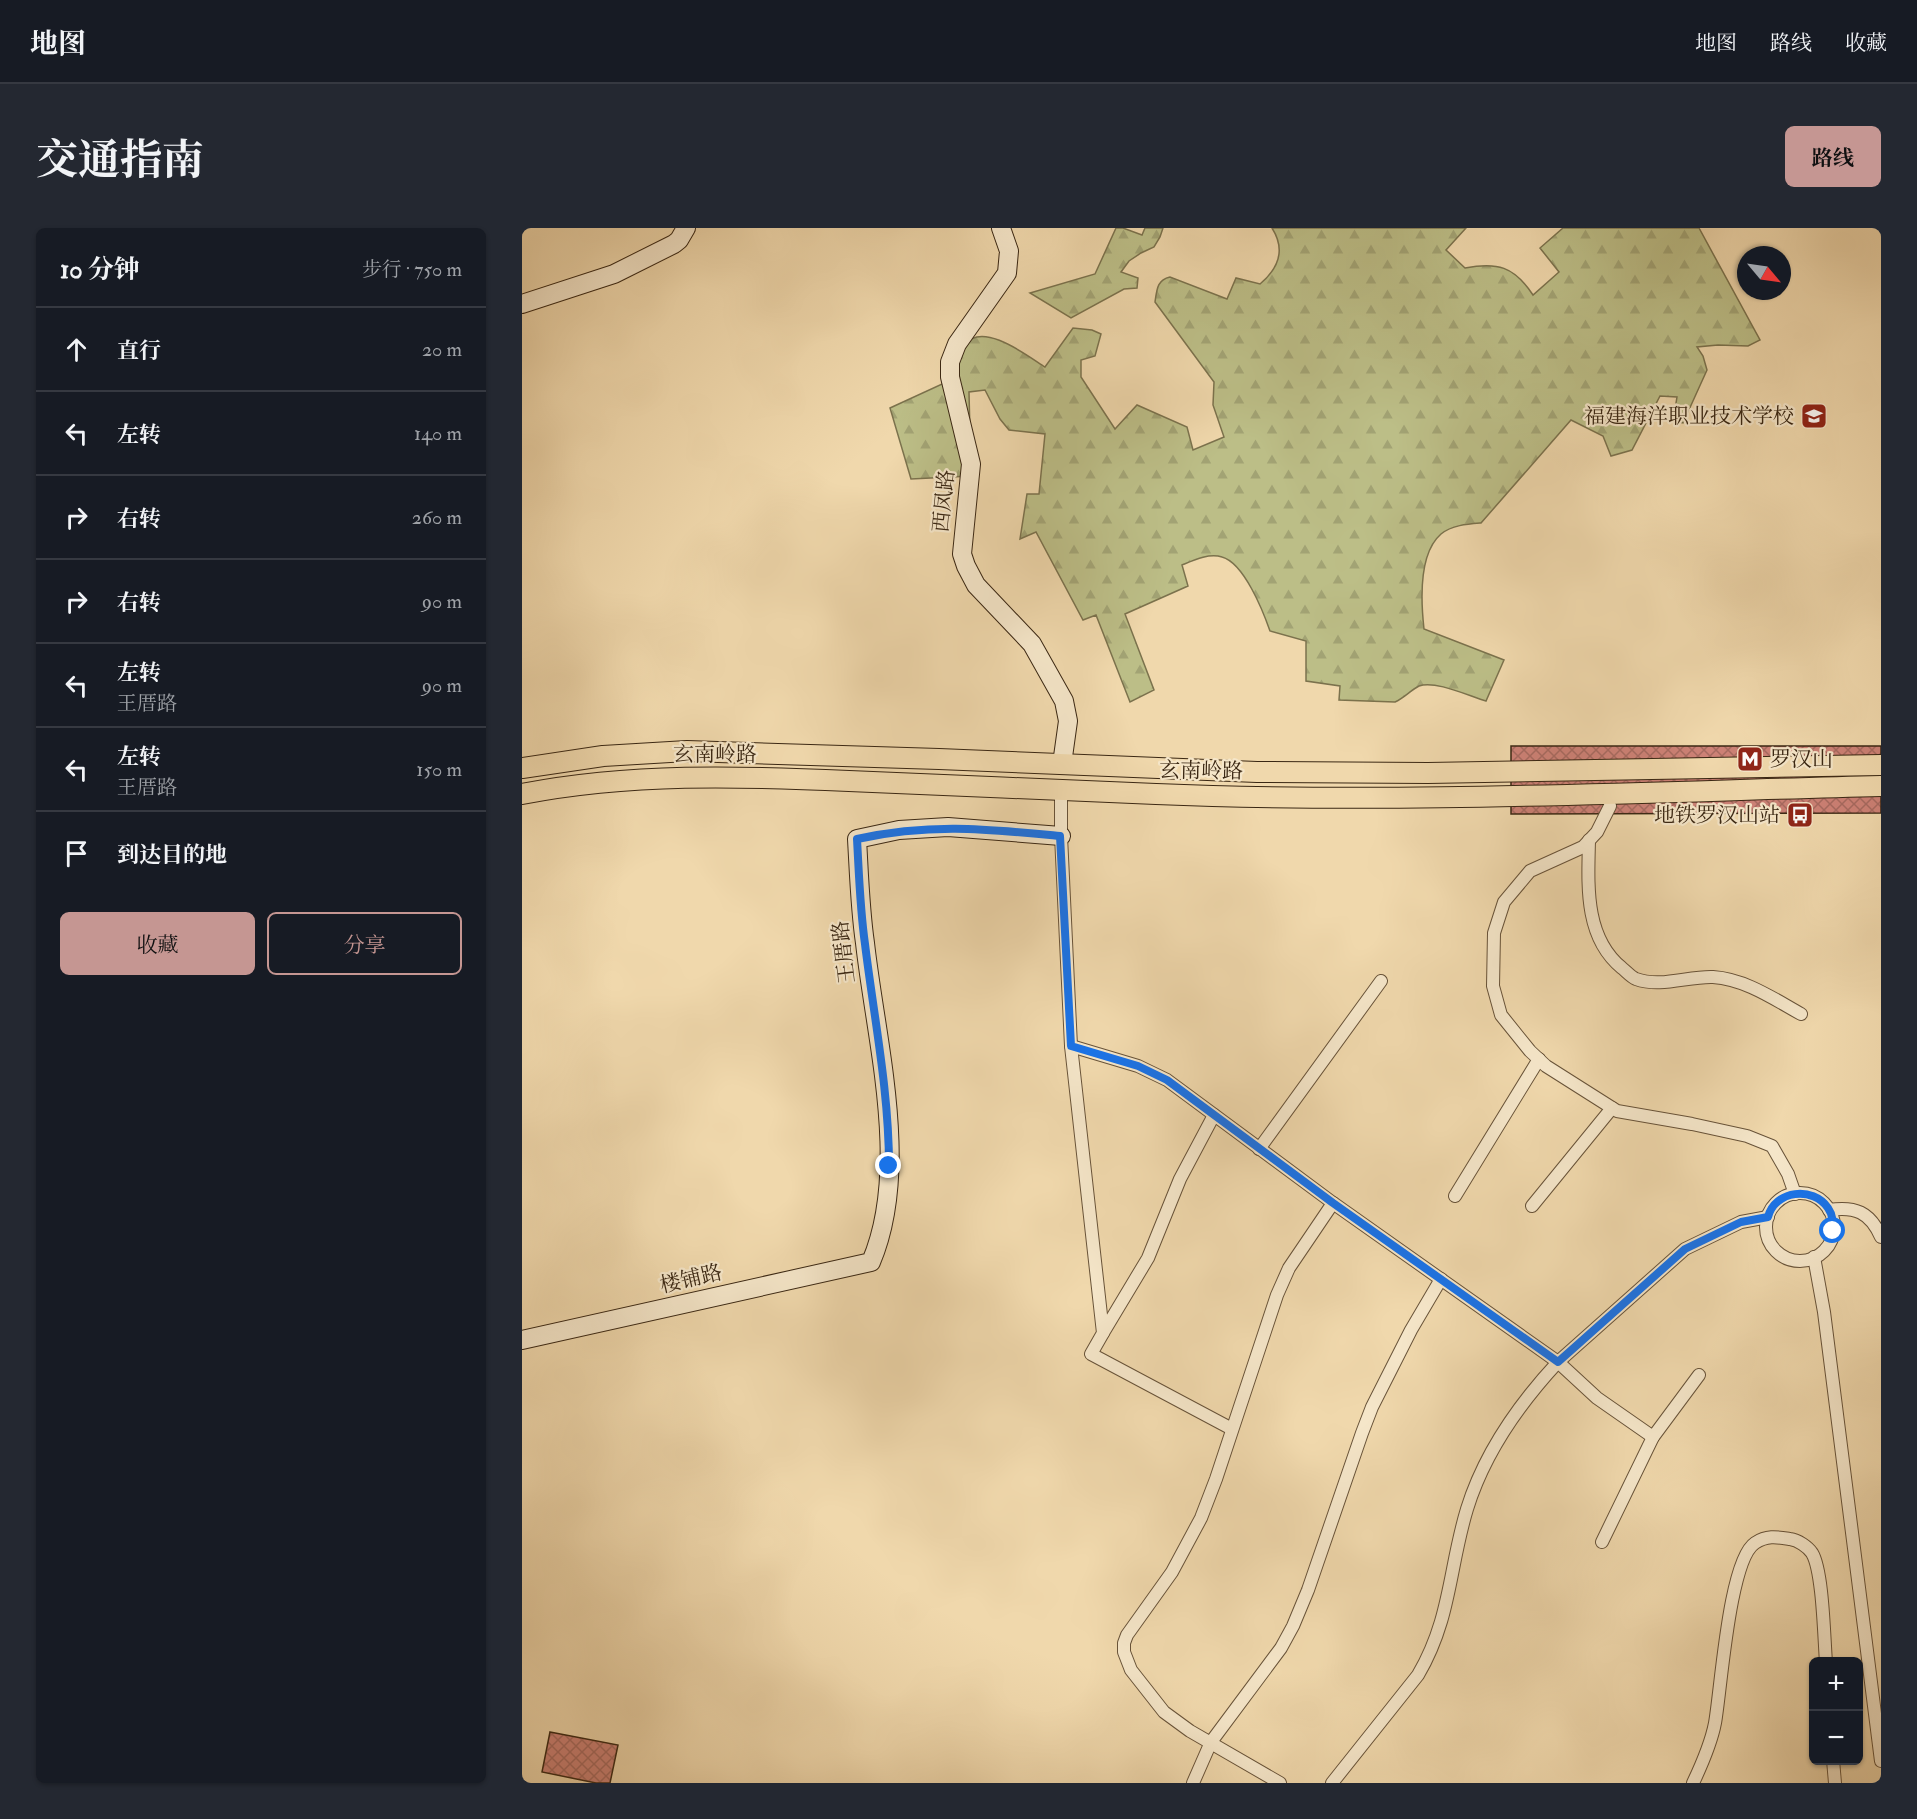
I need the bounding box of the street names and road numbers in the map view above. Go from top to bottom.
street label: 西凤路 [927,468,961,534]
street label: 玄南岭路 [673,741,757,768]
street label: 玄南岭路 [1159,757,1243,785]
street label: 王厝路 [827,919,861,985]
street label: 楼铺路 [657,1259,725,1299]

